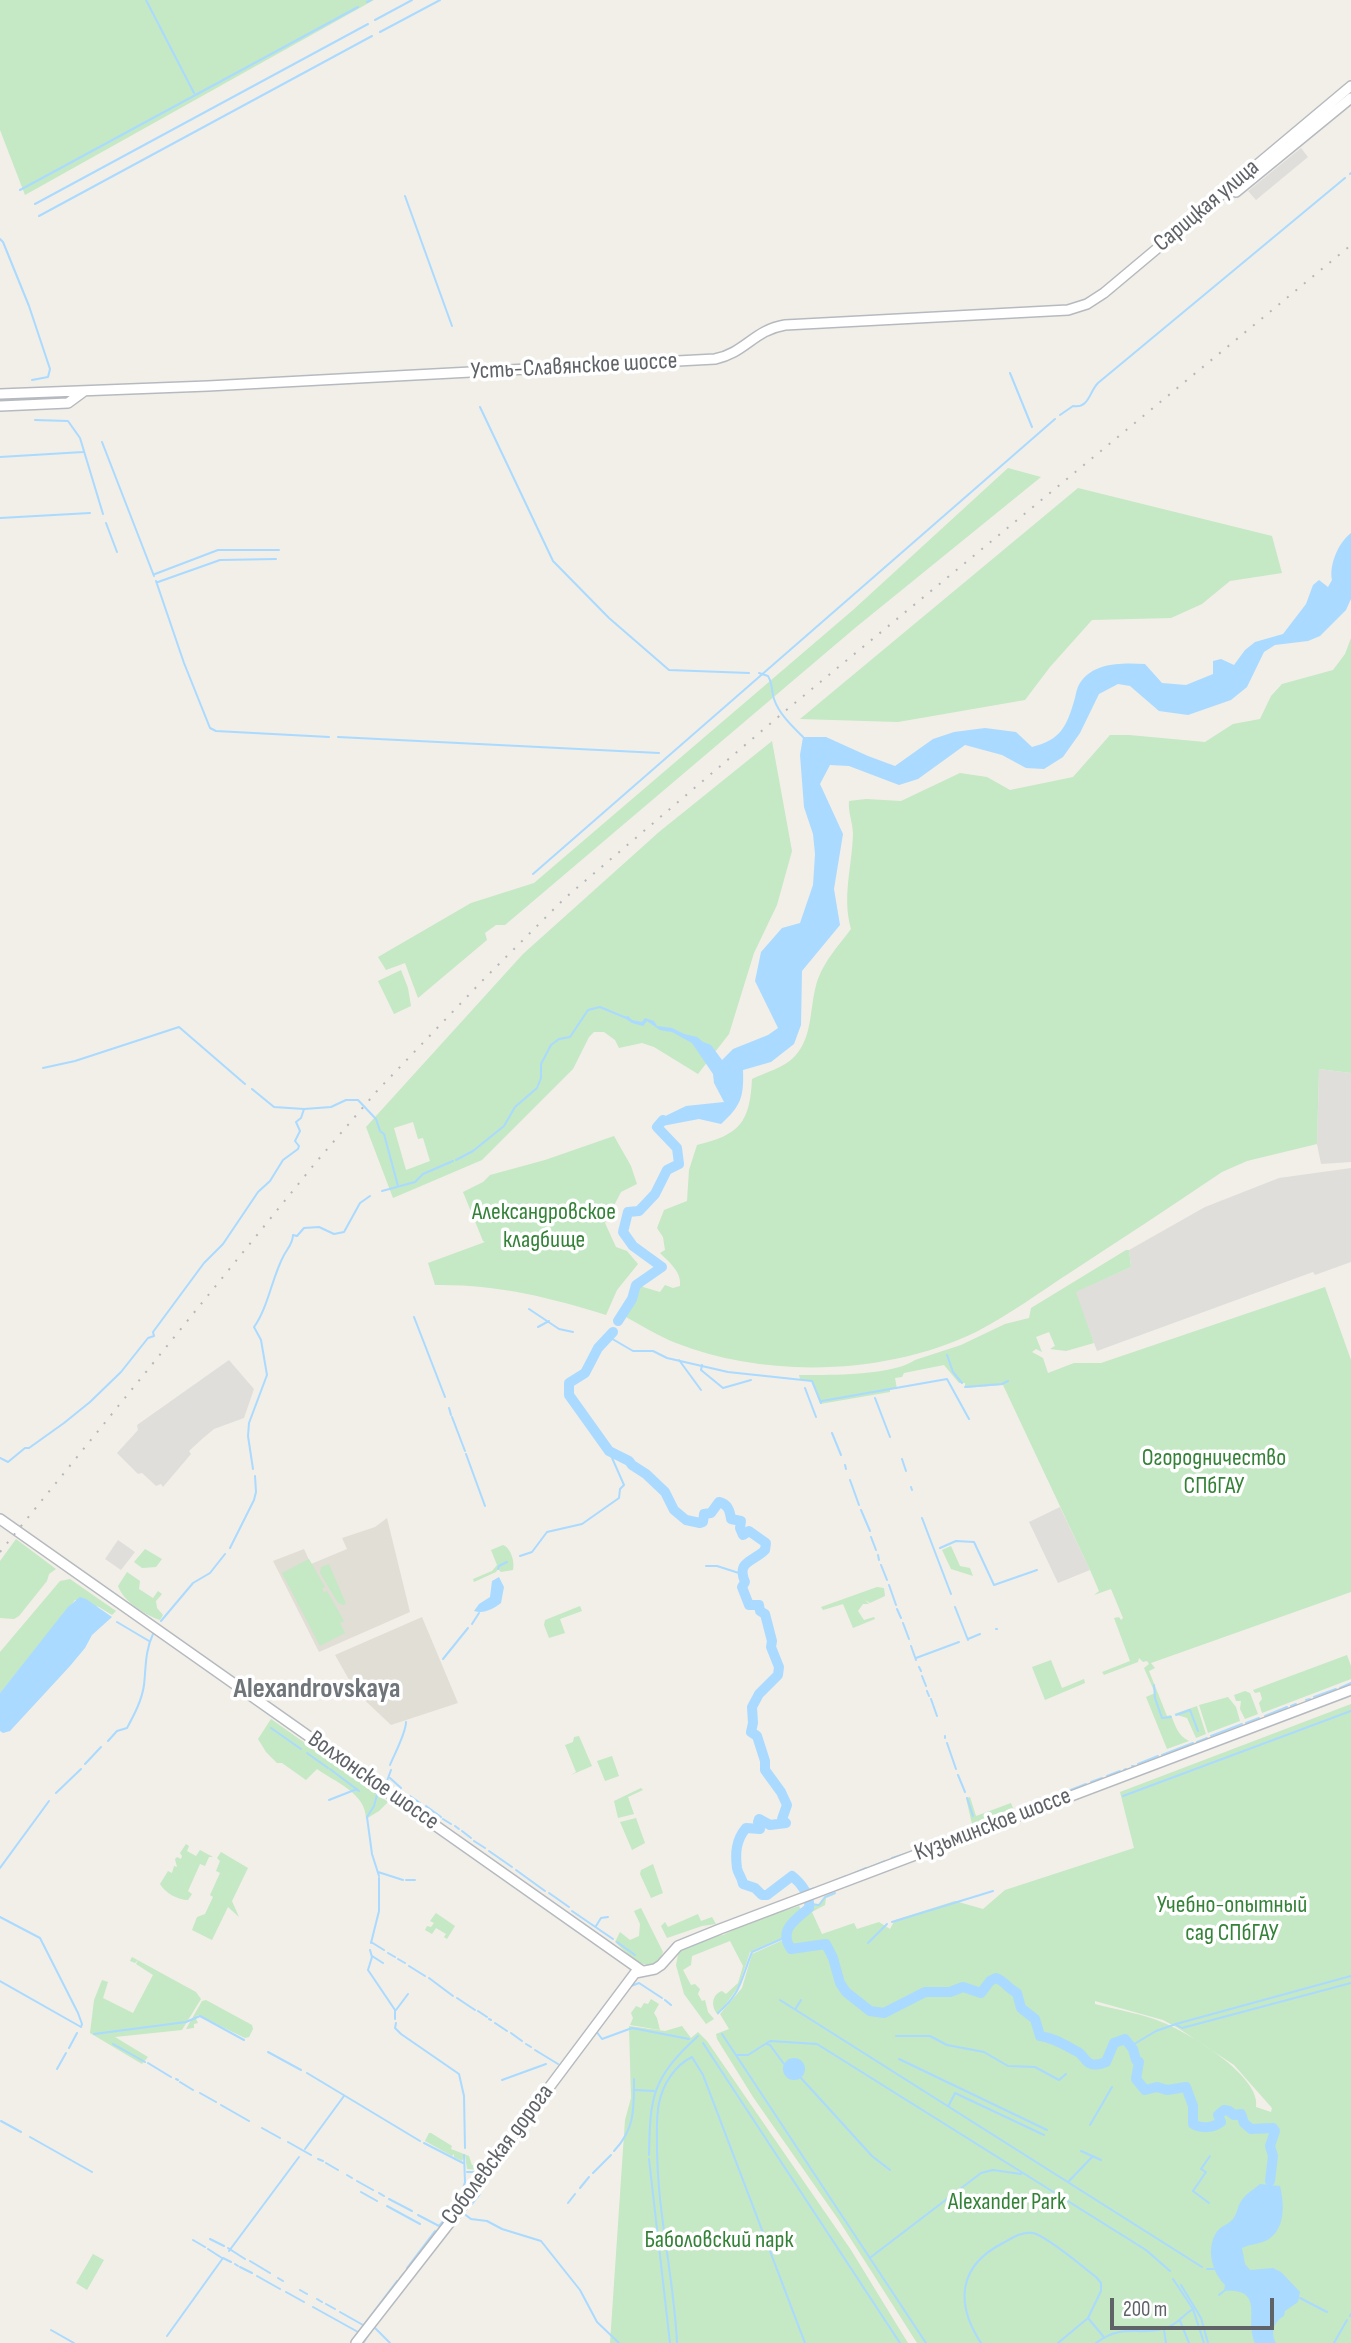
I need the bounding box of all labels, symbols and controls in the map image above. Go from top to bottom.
street label: Сарицкая улица [1148,154,1266,258]
street label: Усть-Славянское шоссе [470,347,678,387]
park label: Александровское кладбище [472,1199,616,1255]
park label: Огородничество СПбГАУ [1142,1445,1286,1501]
district label: Alexandrovskaya [234,1673,400,1707]
street label: Волхонское шоссе [302,1725,444,1837]
street label: Кузьминское шоссе [911,1782,1075,1868]
park label: Учебно-опытный сад СПбГАУ [1157,1892,1307,1948]
street label: Соболевская дорога [436,2079,560,2231]
park label: Alexander Park [948,2189,1066,2217]
park label: Баболовский парк [644,2227,794,2255]
scale bar [1113,2284,1278,2328]
text: 200 m [1123,2297,1167,2322]

